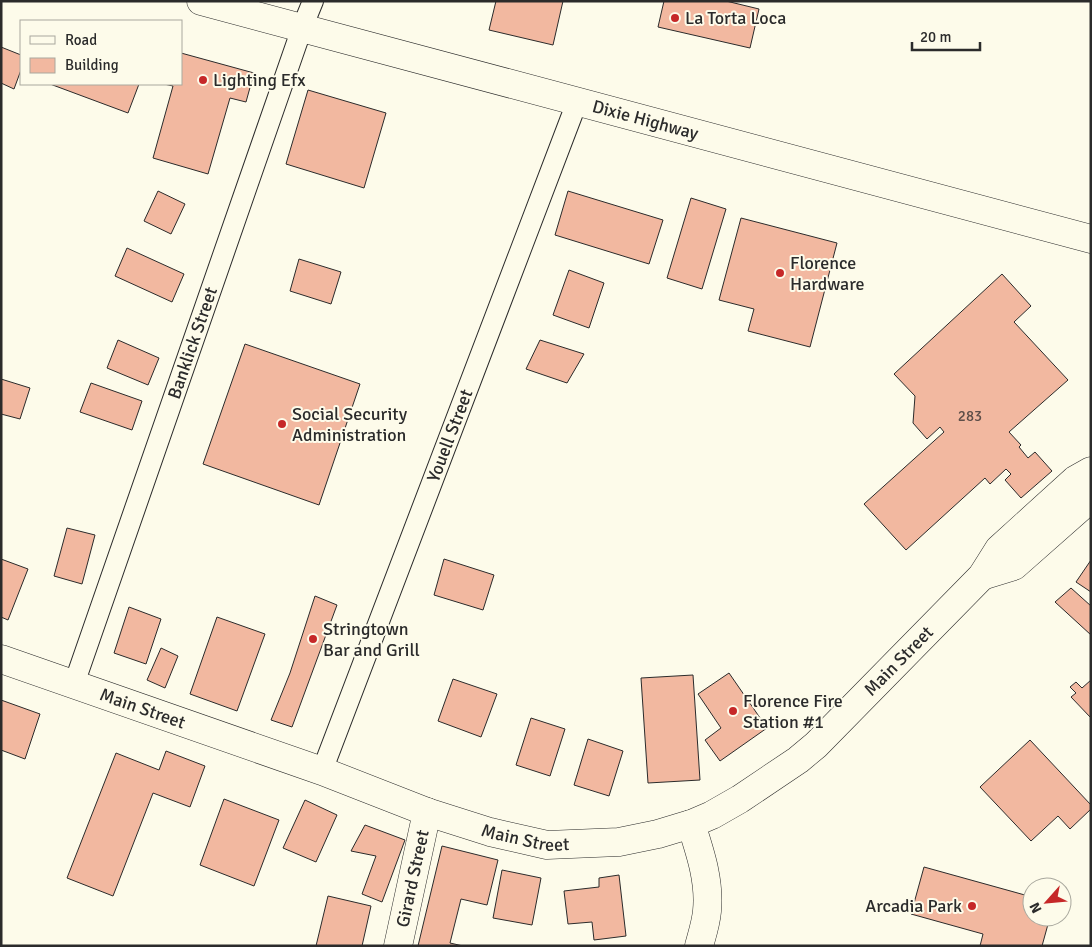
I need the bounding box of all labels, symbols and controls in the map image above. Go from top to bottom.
place label: La Torta Loca [685,7,786,29]
marker: La Torta Loca [669,12,681,24]
legend [20,20,182,85]
scale bar [912,20,980,52]
text: 20 m [920,28,951,46]
text: Road [65,31,97,49]
text: Building [65,56,119,74]
place label: Lighting Efx [213,69,306,91]
marker: Lighting Efx [197,74,209,86]
street label: Dixie Highway [590,95,701,145]
place label: Florence Hardware [790,252,865,295]
marker: Florence Hardware [774,267,786,279]
street label: Banklick Street [163,284,222,402]
street label: Youell Street [422,386,478,485]
place label: Social Security Administration [292,403,408,446]
house number: 283 [958,407,982,425]
marker: Social Security Administration [276,418,288,430]
place label: Stringtown Bar and Grill [323,618,420,661]
street label: Main Street [860,621,938,700]
marker: Stringtown Bar and Grill [307,633,319,645]
street label: Main Street [97,683,188,734]
place label: Florence Fire Station #1 [743,690,843,733]
marker: Florence Fire Station #1 [727,705,739,717]
street label: Main Street [479,819,570,856]
street label: Girard Street [391,828,434,929]
north arrow [1022,877,1072,927]
place label: Arcadia Park [865,895,962,917]
text: N [1026,899,1046,916]
marker: Arcadia Park [966,900,978,912]

